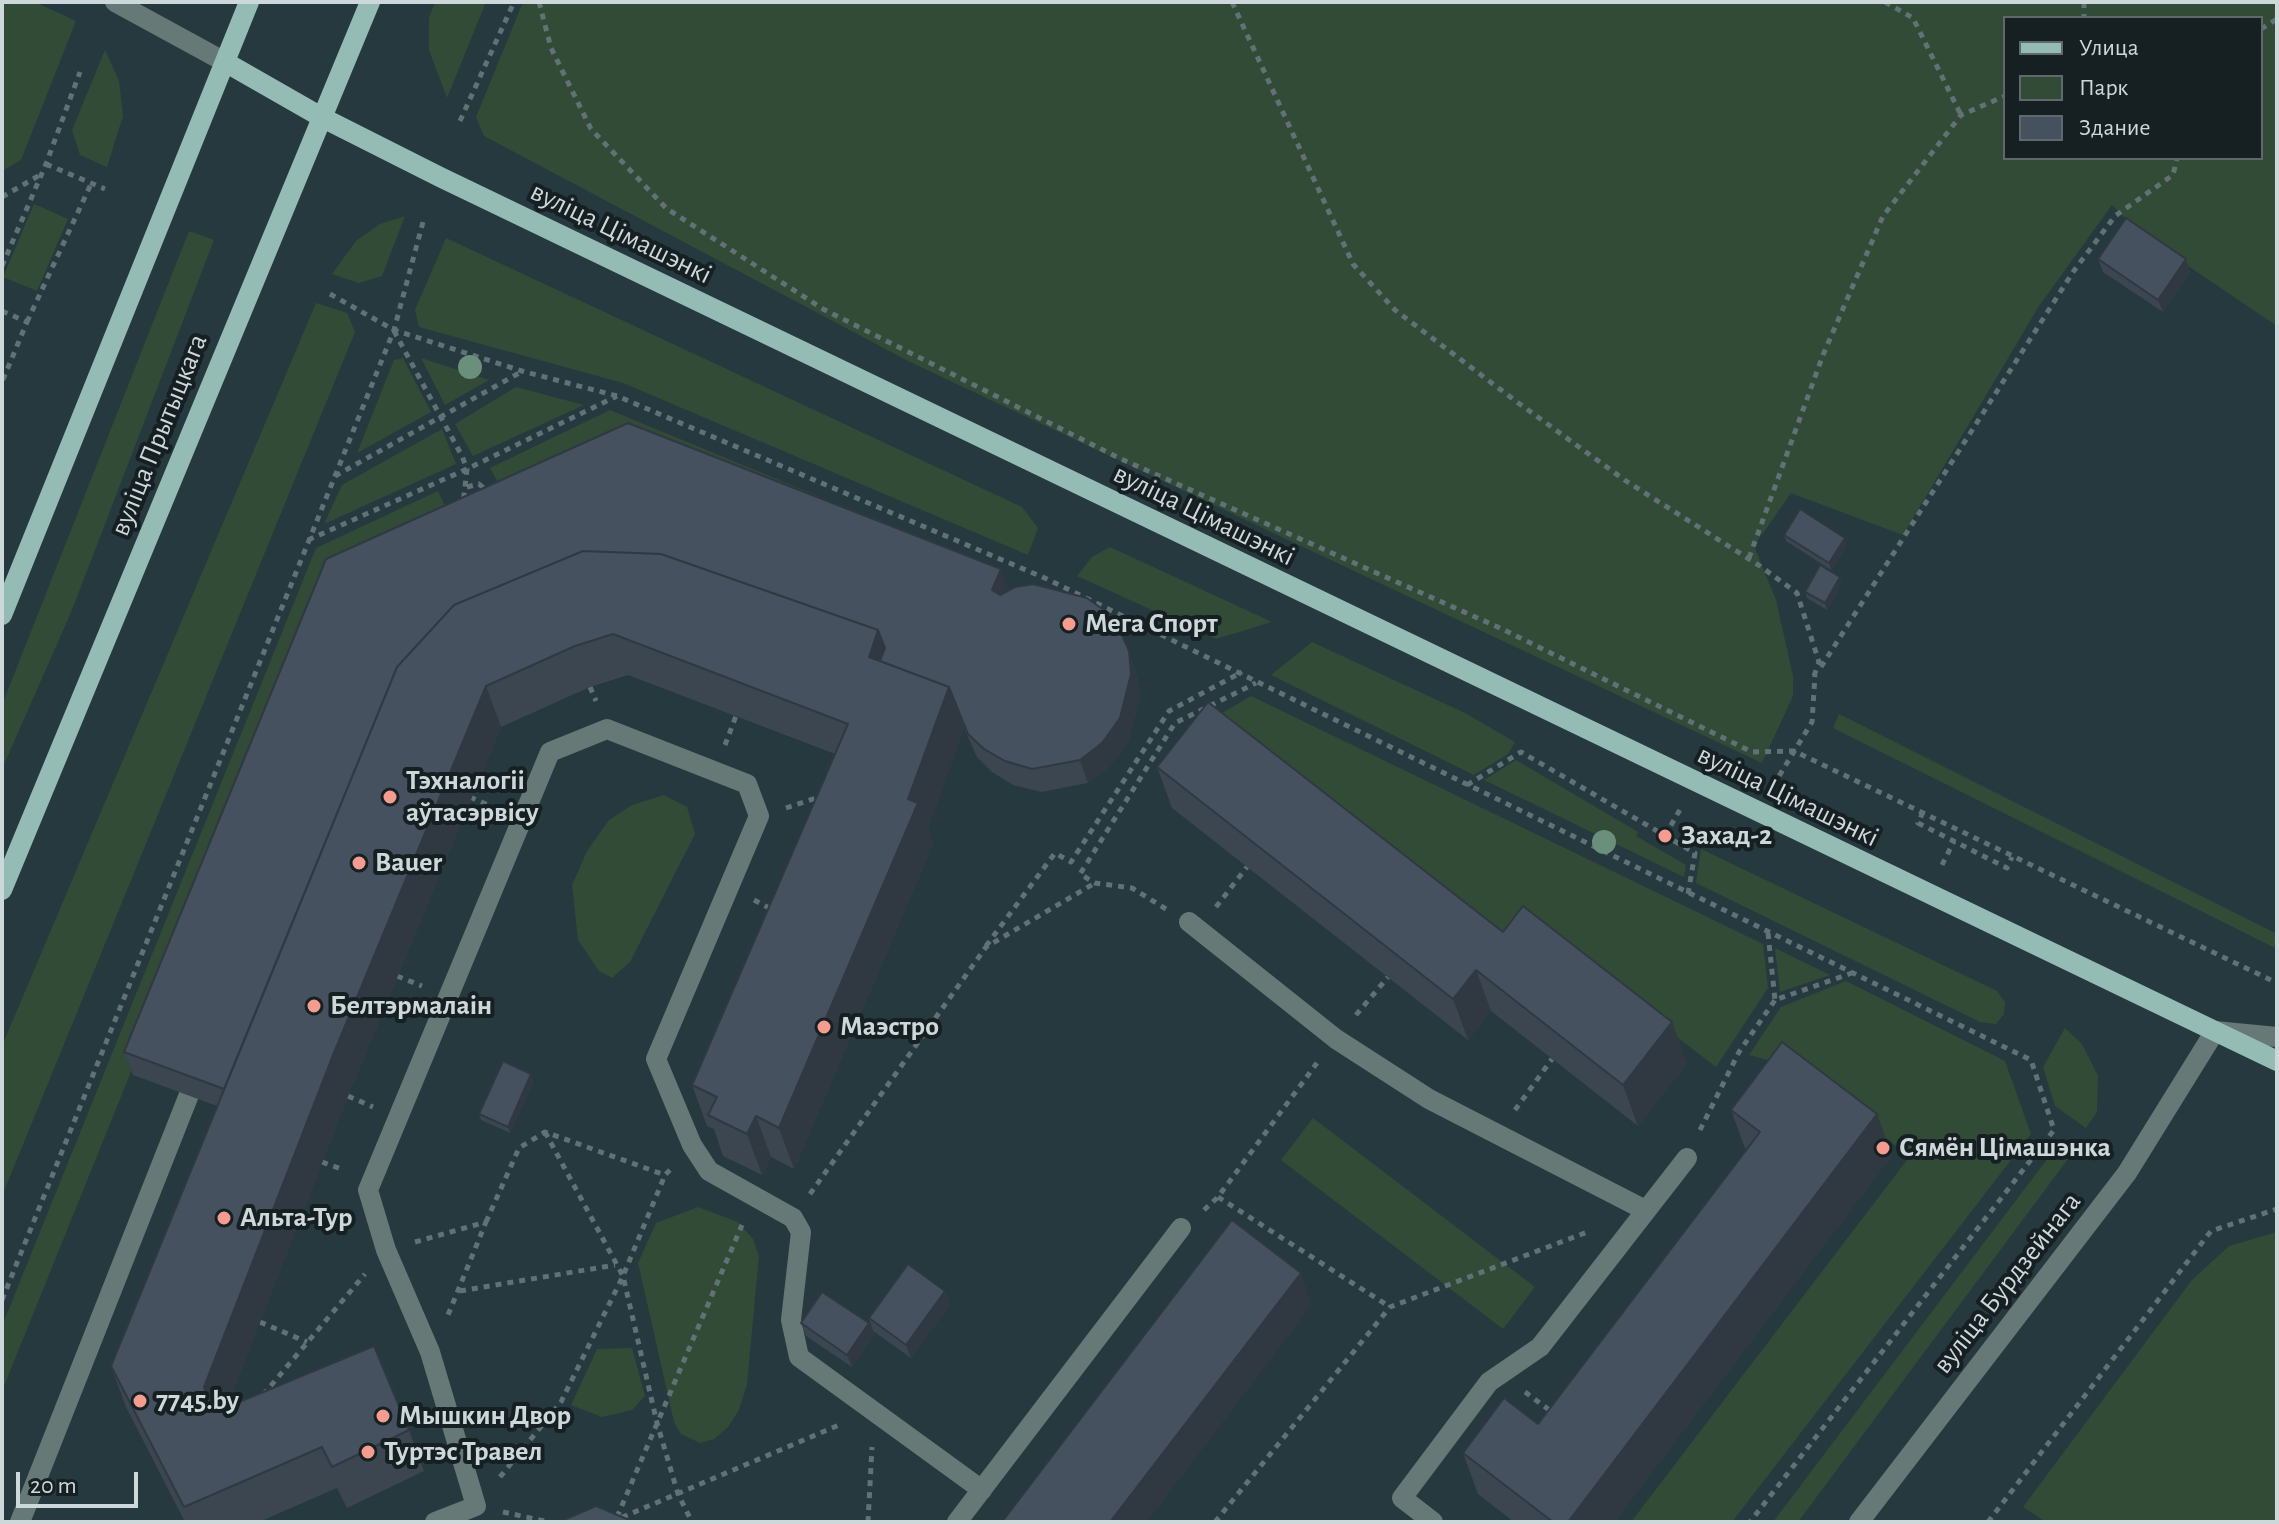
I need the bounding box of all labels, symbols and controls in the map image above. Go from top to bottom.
legend [2003,16,2263,160]
text: Улица [2079,36,2139,60]
text: Парк [2079,76,2128,100]
text: Здание [2079,116,2150,140]
street label: вуліца Цімашэнкі [525,175,717,291]
street label: вуліца Прытыцкага [103,329,215,541]
street label: вуліца Цімашэнкі [1108,457,1300,573]
place label: Мега Спорт [1085,607,1218,641]
marker: Мега Спорт [1060,615,1078,633]
street label: вуліца Цімашэнкі [1692,738,1884,854]
place label: Тэхналогіі аўтасэрвісу [406,764,539,830]
marker: Тэхналогіі аўтасэрвісу [381,788,399,806]
place label: Захад-2 [1681,819,1772,853]
marker: Захад-2 [1656,827,1674,845]
place label: Bauer [375,846,442,880]
marker: Bauer [350,854,368,872]
place label: Белтэрмалаін [330,989,492,1023]
marker: Белтэрмалаін [305,997,323,1015]
place label: Маэстро [840,1010,939,1044]
marker: Маэстро [815,1018,833,1036]
place label: Сямён Цімашэнка [1899,1131,2111,1165]
marker: Сямён Цімашэнка [1874,1139,1892,1157]
street label: вуліца Бурдзейнага [1926,1186,2088,1380]
place label: Альта-Тур [240,1201,353,1235]
marker: Альта-Тур [215,1209,233,1227]
place label: 7745.by [156,1384,239,1418]
marker: 7745.by [131,1392,149,1410]
place label: Мышкин Двор [399,1399,571,1433]
marker: Мышкин Двор [374,1407,392,1425]
place label: Туртэс Травел [384,1435,542,1469]
marker: Туртэс Травел [359,1443,377,1461]
scale bar [20,1456,142,1506]
text: 20 m [30,1474,77,1498]

